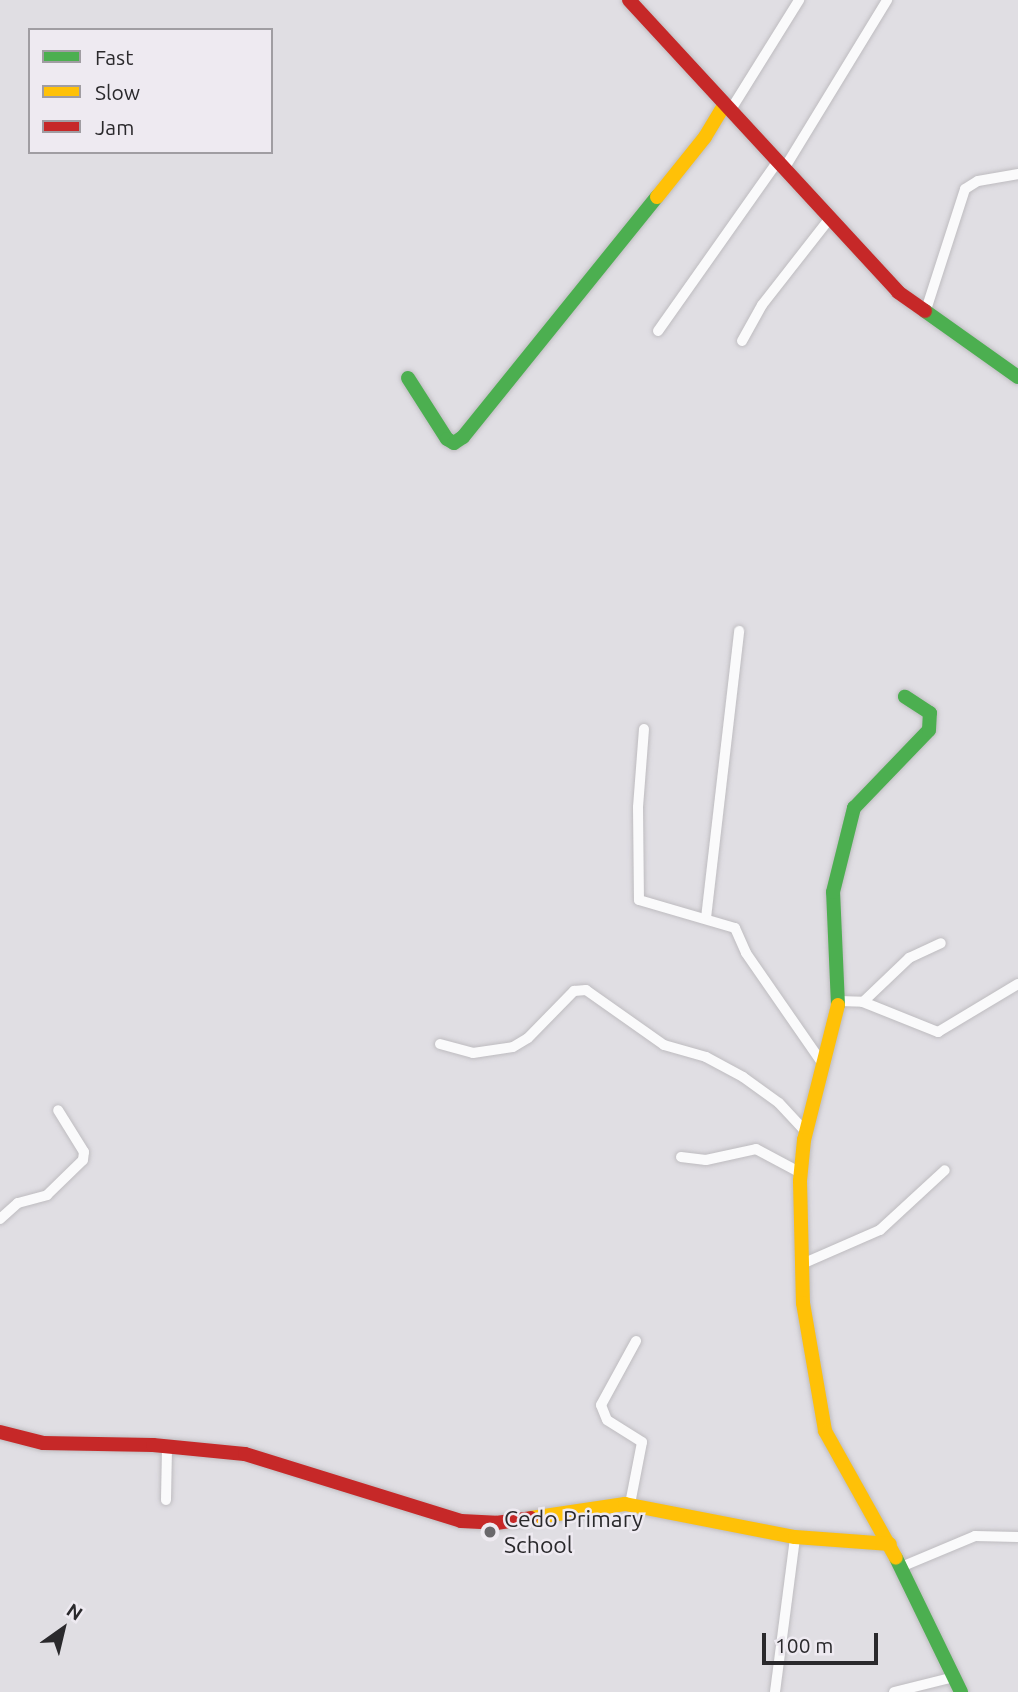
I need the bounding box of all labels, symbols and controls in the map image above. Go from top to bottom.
legend [28,28,273,154]
text: Fast [95,45,133,69]
text: Slow [95,80,140,104]
text: Jam [95,115,134,139]
place label: Cedo Primary School [504,1505,643,1559]
marker: Cedo Primary School [482,1524,498,1540]
north arrow [28,1594,98,1664]
text: N [63,1599,87,1625]
scale bar [766,1618,881,1662]
text: 100 m [775,1633,833,1657]

